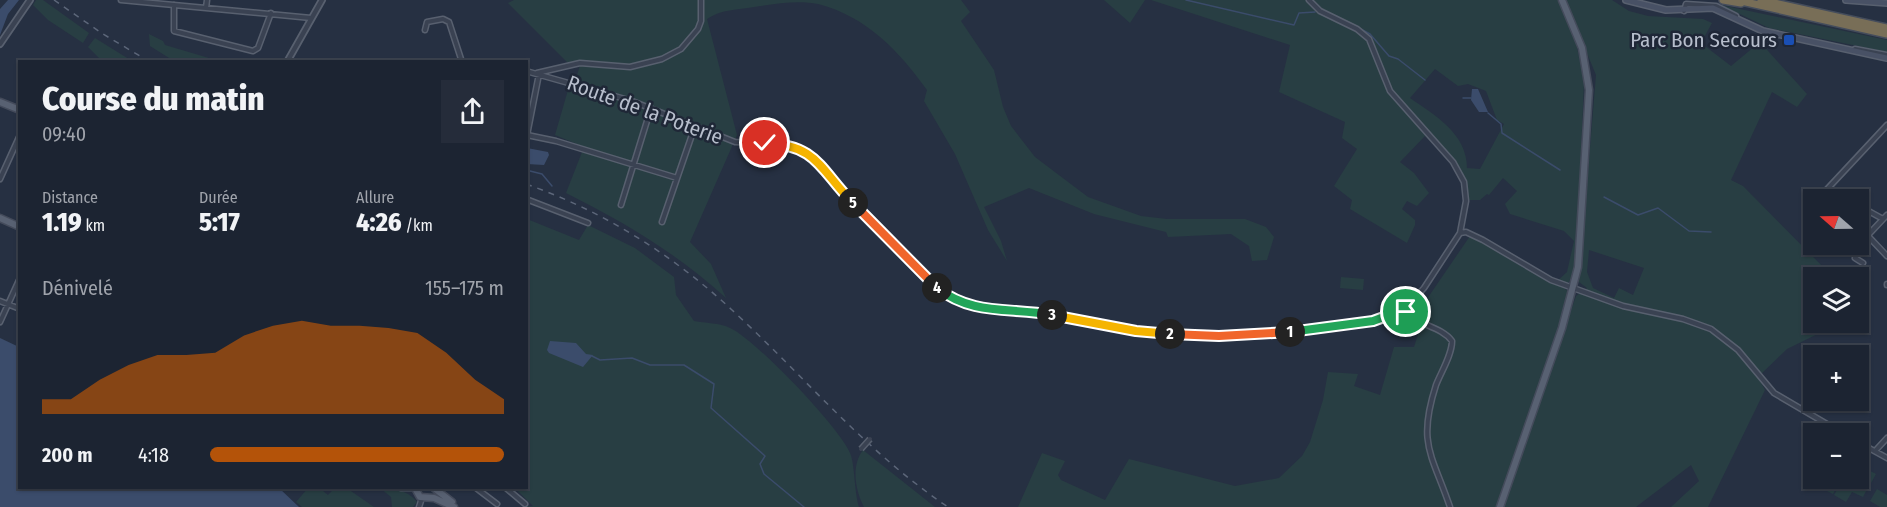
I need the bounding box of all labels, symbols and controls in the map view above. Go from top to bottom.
place label: Parc Bon Secours [1630,27,1777,53]
marker: Parc Bon Secours [1782,33,1796,47]
street label: Route de la Poterie [564,70,726,150]
text: Course du matin [42,79,265,119]
button: share [441,80,504,143]
pin [739,117,790,168]
text: 09:40 [42,122,86,146]
icon: check [748,126,781,159]
text: Distance [42,188,98,207]
text: Durée [199,188,238,207]
text: Allure [356,188,394,207]
pin: 5 [838,188,868,218]
north arrow [1803,189,1869,255]
map controls [1803,189,1869,489]
text: 5 [849,193,857,212]
text: 1.19 [42,207,82,238]
text: 5:17 [199,207,240,238]
text: 4:26 [356,207,402,238]
text: km [82,216,105,235]
text: /km [402,216,433,235]
button: layers [1803,267,1869,333]
pin: 4 [922,273,952,303]
text: Dénivelé [42,276,113,300]
text: 155–175 m [425,276,504,300]
text: 4 [933,278,941,297]
pin [1380,286,1431,337]
icon: arrive [1389,295,1422,328]
pin: 3 [1037,300,1067,330]
text: 3 [1048,305,1056,324]
pin: 1 [1275,317,1305,347]
pin: 2 [1155,319,1185,349]
text: 1 [1287,322,1293,341]
text: 2 [1166,324,1174,343]
button: + [1803,345,1869,411]
button: − [1803,423,1869,489]
text: 200 m [42,443,93,467]
text: 4:18 [138,443,169,467]

